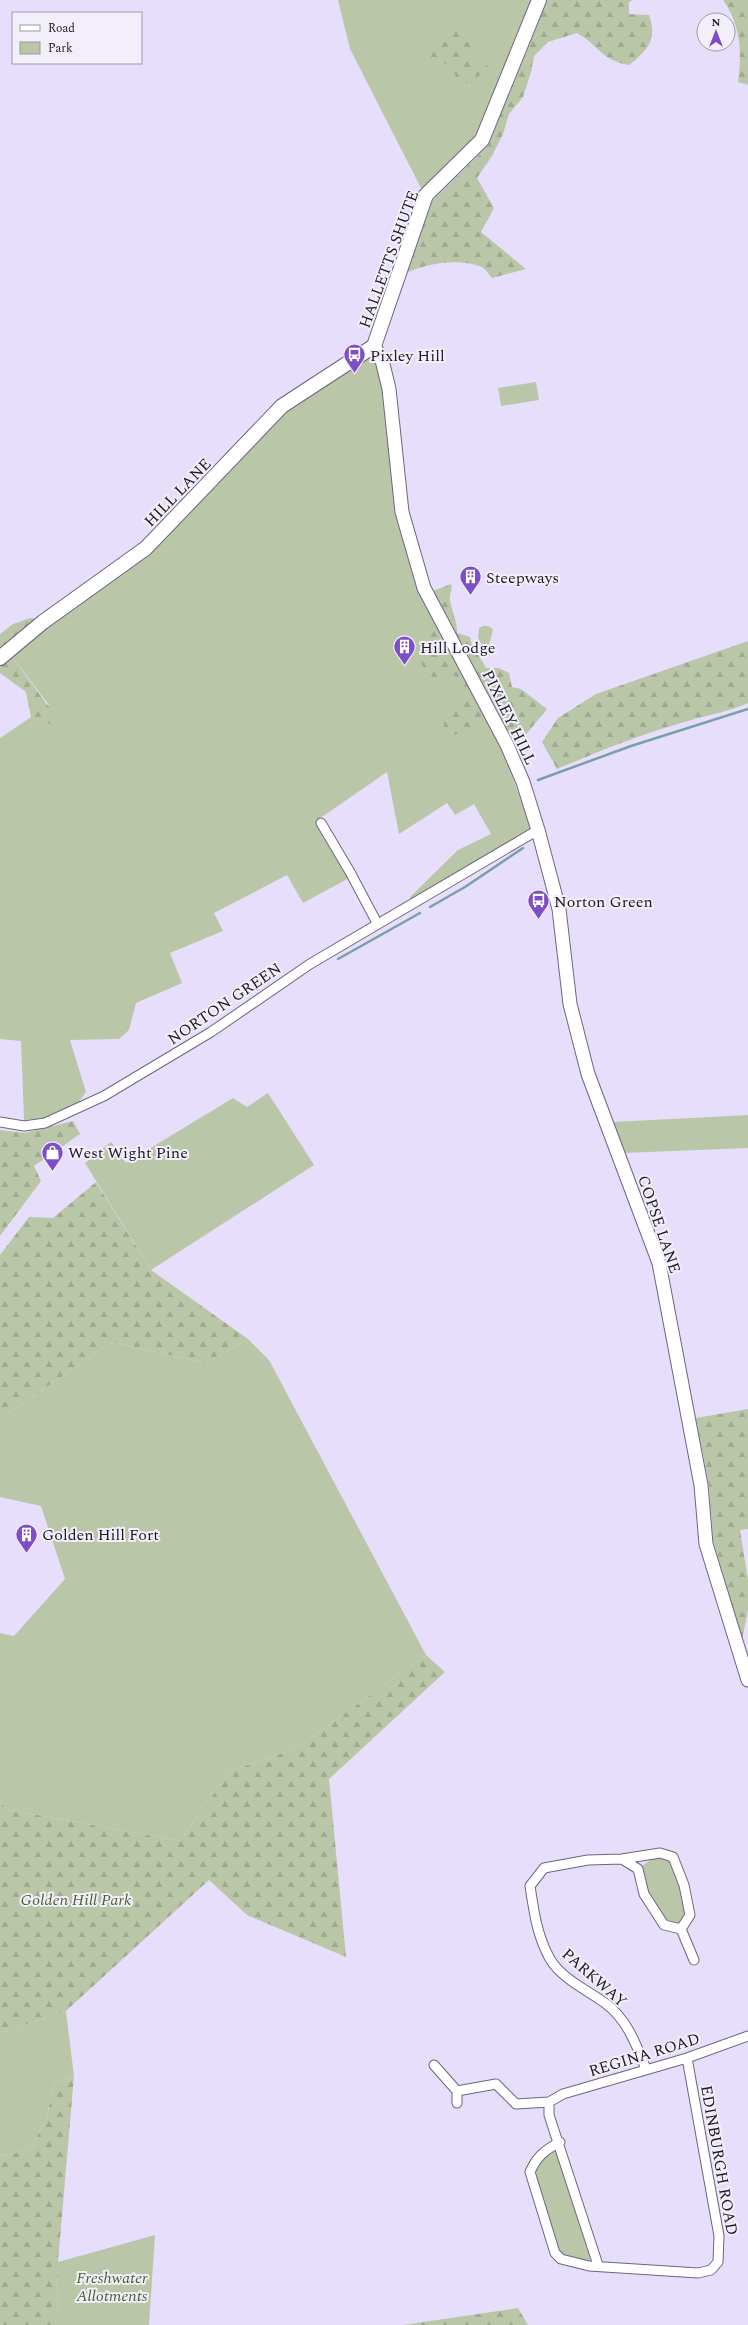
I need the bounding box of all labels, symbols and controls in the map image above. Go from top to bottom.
legend [12,12,142,64]
north arrow [696,12,736,52]
text: N [712,14,721,31]
text: Road [48,19,75,38]
text: Park [48,39,73,58]
street label: HALLETTS SHUTE [353,187,425,332]
bus stop icon: Pixley Hill [341,342,367,375]
place label: Pixley Hill [370,344,445,368]
street label: HILL LANE [138,453,217,533]
building icon: Steepways [458,564,484,597]
place label: Steepways [486,566,559,590]
building icon: Hill Lodge [391,634,417,667]
place label: Hill Lodge [420,636,495,660]
street label: PIXLEY HILL [476,666,543,769]
bus stop icon: Norton Green [526,888,552,921]
place label: Norton Green [554,890,653,914]
street label: NORTON GREEN [163,957,286,1051]
shop icon: West Wight Pine [39,1139,65,1172]
place label: West Wight Pine [68,1141,188,1165]
street label: COPSE LANE [631,1172,687,1277]
building icon: Golden Hill Fort [14,1521,40,1554]
place label: Golden Hill Fort [42,1523,159,1547]
park label: Golden Hill Park [21,1888,132,1912]
street label: PARKWAY [556,1942,632,2013]
street label: REGINA ROAD [586,2027,703,2083]
street label: EDINBURGH ROAD [694,2083,744,2237]
park label: Freshwater Allotments [76,2266,148,2308]

